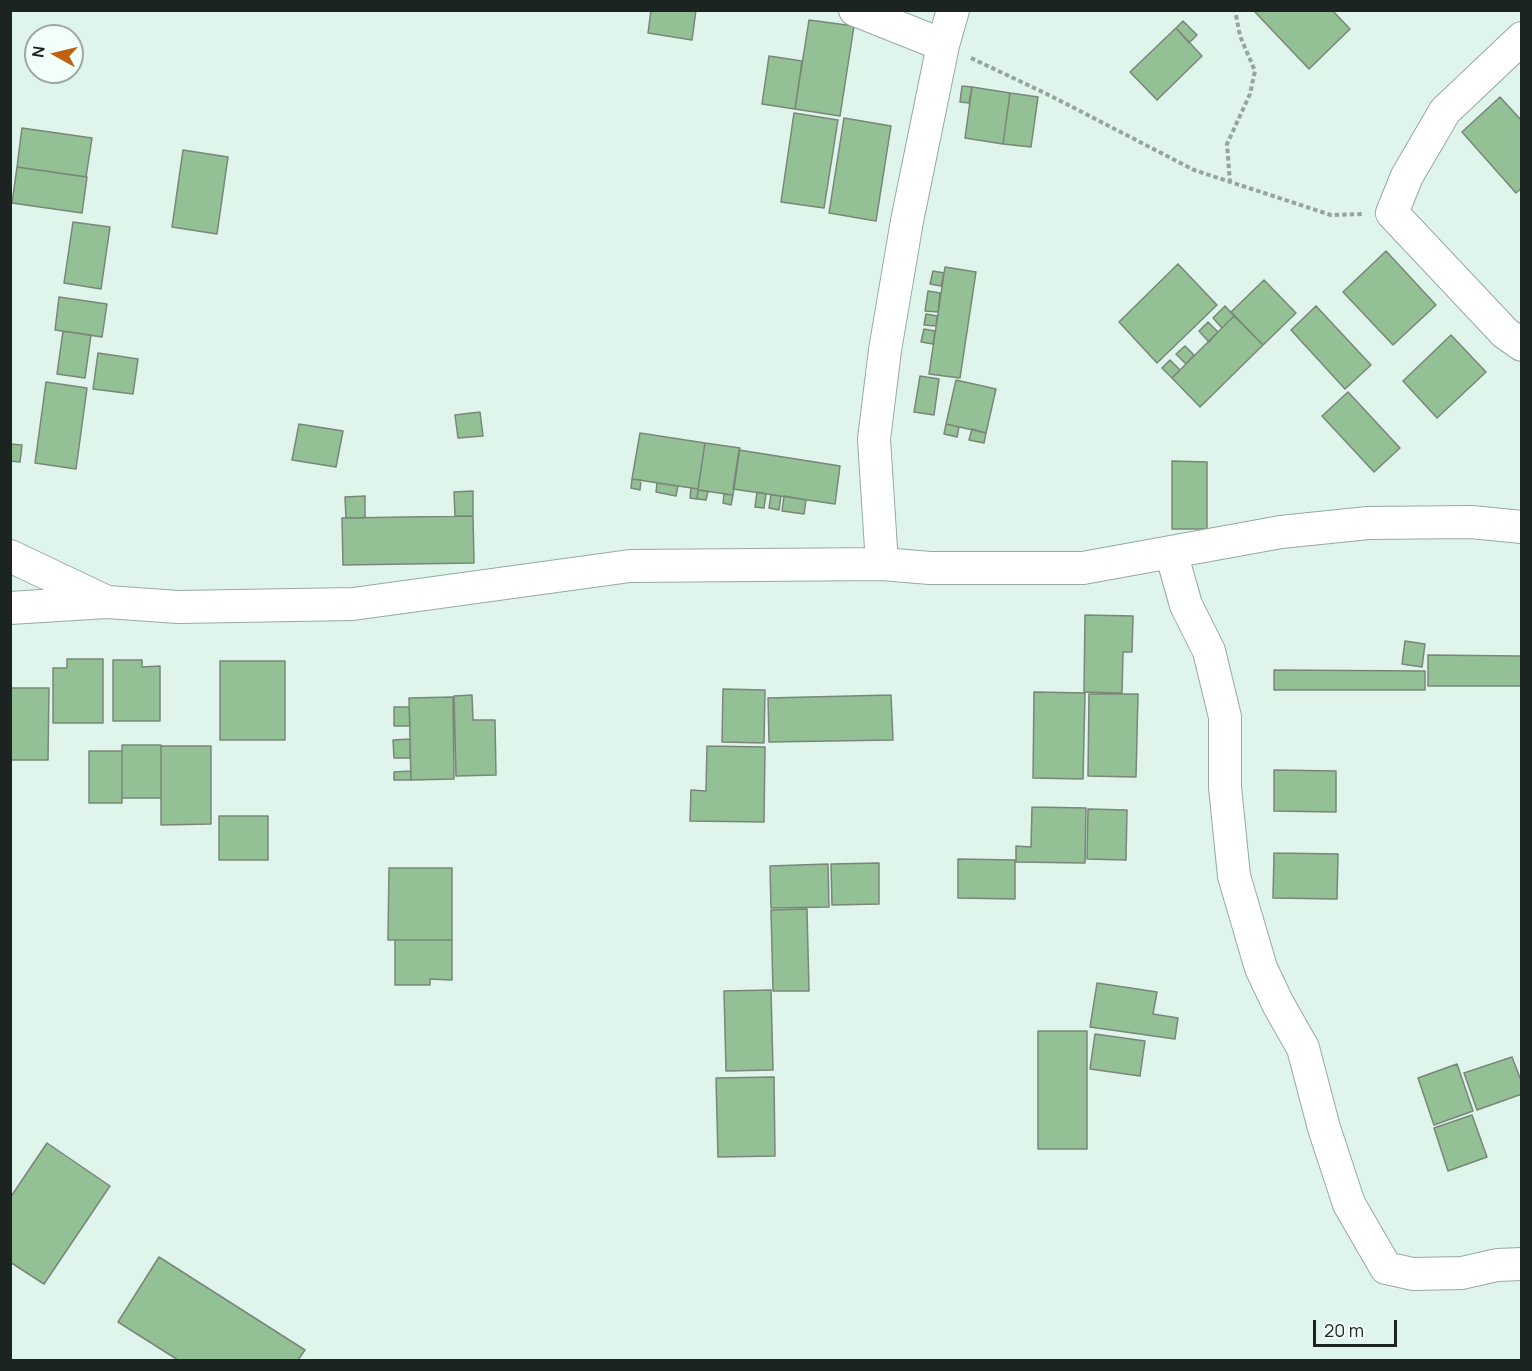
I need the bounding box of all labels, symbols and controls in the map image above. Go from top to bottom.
north arrow [24,24,84,84]
text: N [26,45,50,59]
scale bar [1316,1308,1400,1346]
text: 20 m [1324,1318,1364,1342]

